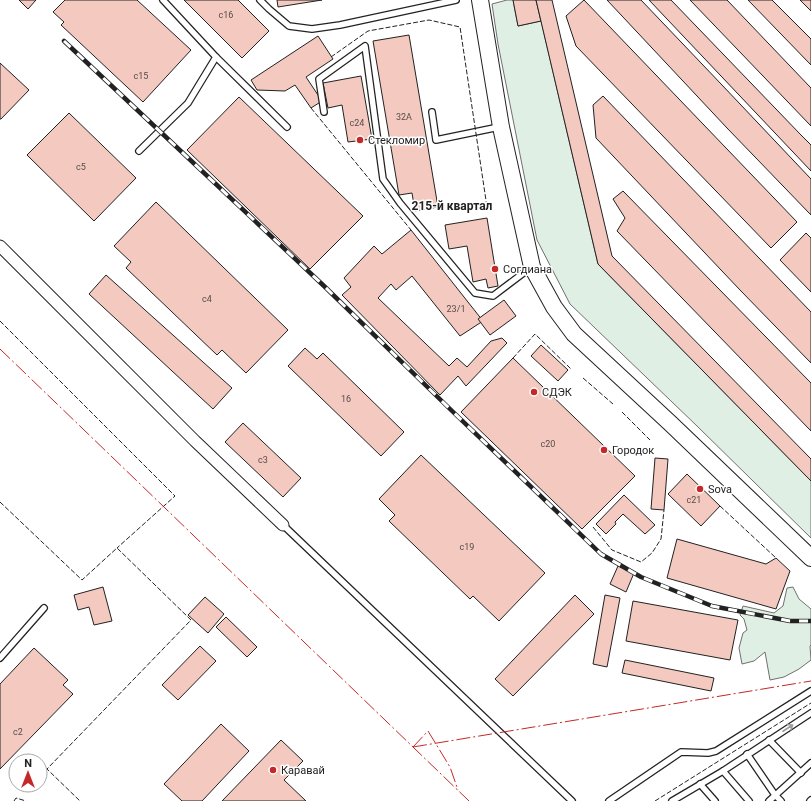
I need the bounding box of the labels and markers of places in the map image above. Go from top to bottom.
place label: Стекломир [368,134,425,147]
marker: Стекломир [355,135,365,145]
place label: Согдиана [503,263,552,276]
marker: Согдиана [490,264,500,274]
place label: СДЭК [542,386,573,399]
marker: СДЭК [529,387,539,397]
place label: Городок [612,444,654,457]
marker: Городок [599,445,609,455]
place label: Sova [708,483,732,496]
marker: Sova [695,484,705,494]
place label: Каравай [281,764,325,777]
marker: Каравай [268,765,278,775]

